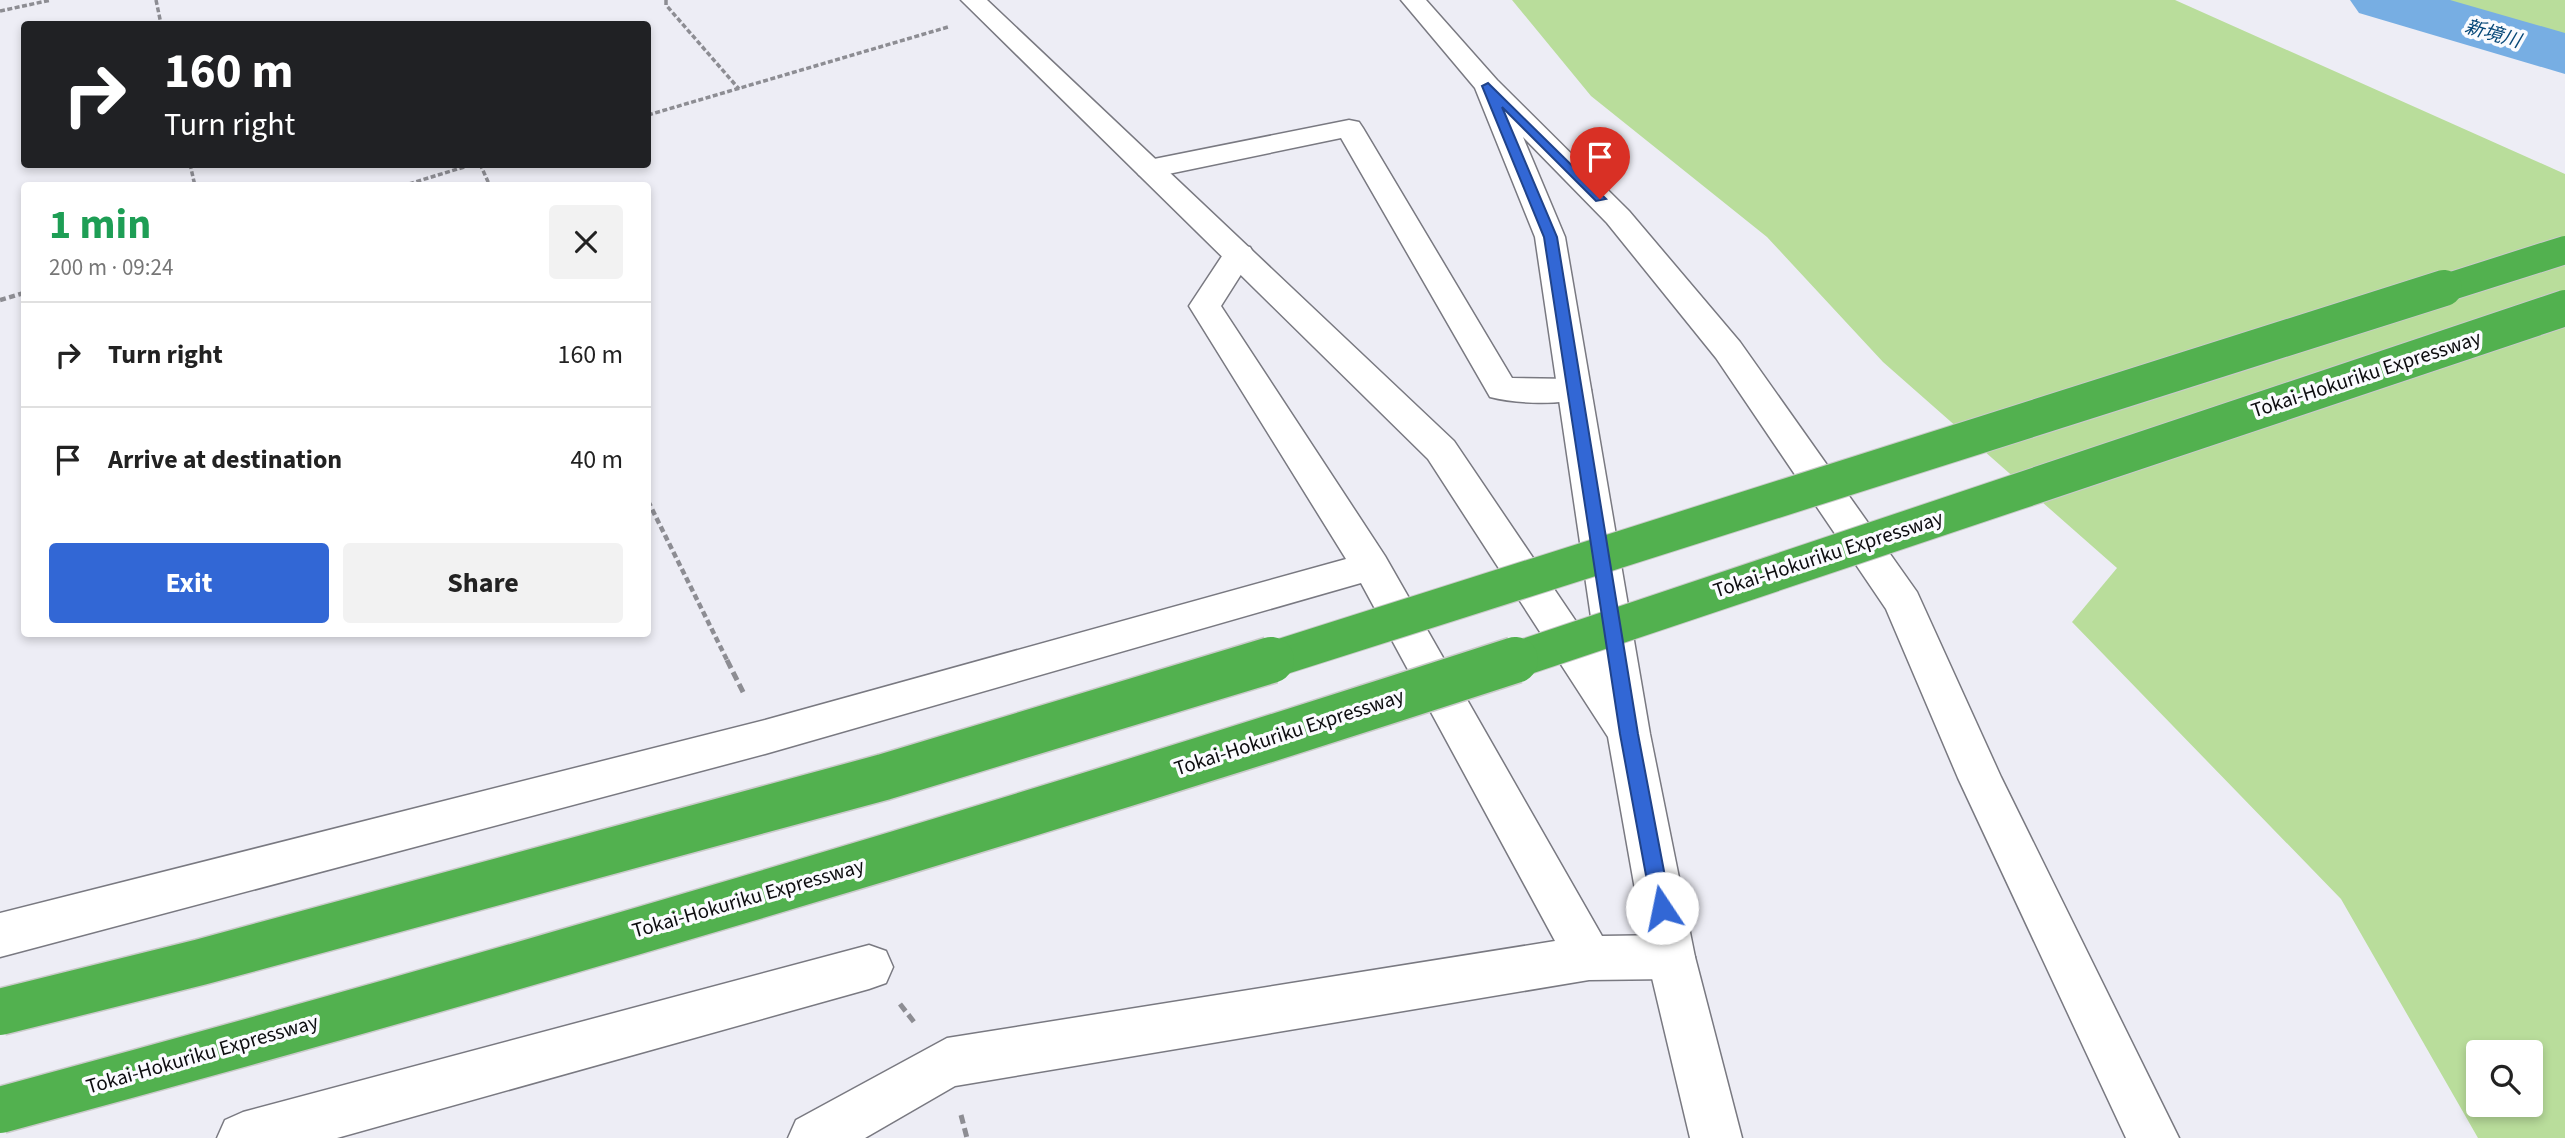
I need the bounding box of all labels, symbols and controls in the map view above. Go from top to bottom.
water label: 新境川 [2461,14,2526,56]
text: 160 m [164,37,293,107]
icon: right [49,49,140,140]
text: Turn right [164,102,295,148]
pin [1570,127,1630,199]
icon: arrive [1581,138,1619,176]
text: 1 min [49,195,151,255]
button: close [549,205,623,279]
text: 200 m · 09:24 [49,251,173,284]
street label: Tokai-Hokuriku Expressway [2247,323,2485,425]
icon: right [49,336,87,374]
text: Turn right [108,336,223,373]
text: 160 m [557,336,623,373]
icon: arrive [49,441,87,479]
text: Arrive at destination [108,441,342,478]
text: 40 m [570,441,623,478]
street label: Tokai-Hokuriku Expressway [1709,503,1947,605]
button: Exit [49,543,329,623]
button: Share [343,543,623,623]
street label: Tokai-Hokuriku Expressway [1170,681,1408,783]
street label: Tokai-Hokuriku Expressway [628,850,868,946]
position arrow [1625,871,1699,945]
street label: Tokai-Hokuriku Expressway [82,1006,322,1102]
map controls [2466,1040,2543,1117]
button: search [2466,1040,2543,1117]

